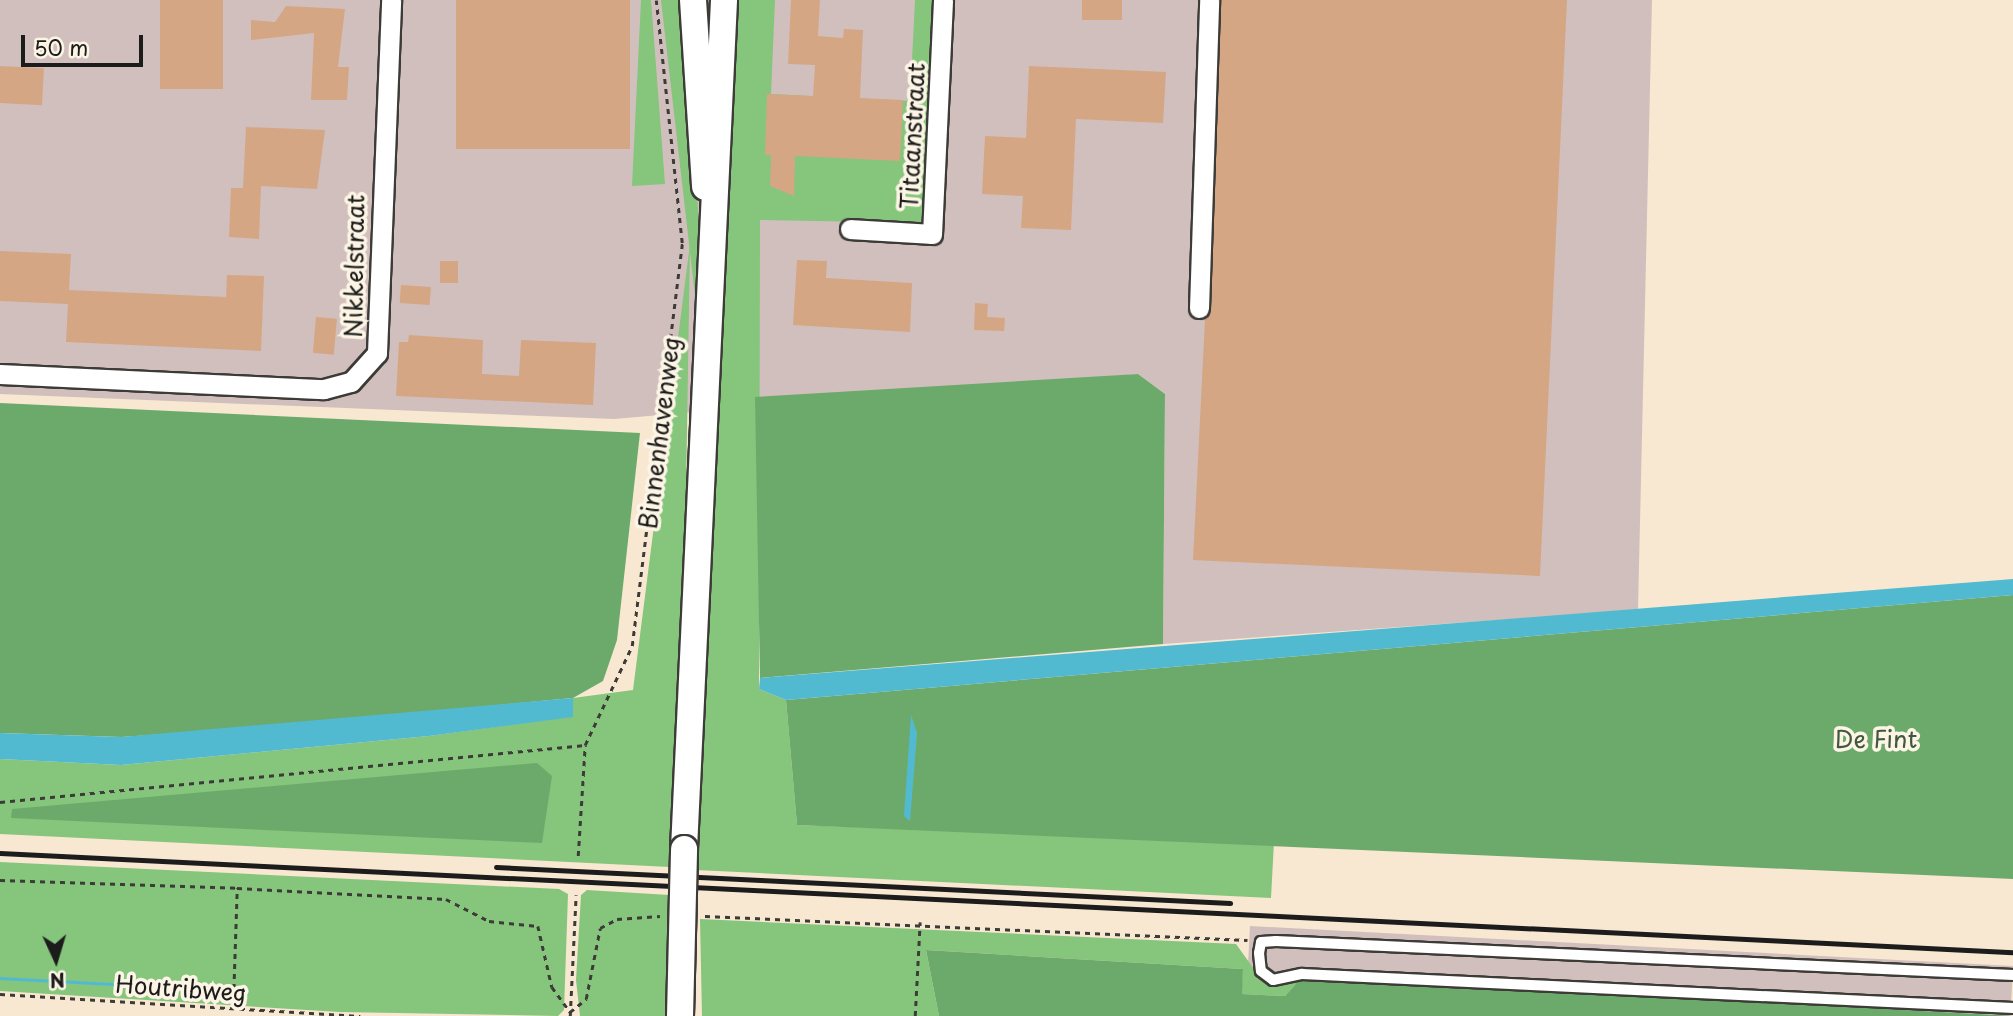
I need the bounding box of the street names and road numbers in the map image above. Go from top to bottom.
street label: Titaanstraat [894,62,930,210]
street label: Nikkelstraat [338,194,370,338]
street label: Binnenhavenweg [633,335,685,531]
street label: Houtribweg [114,969,248,1007]

